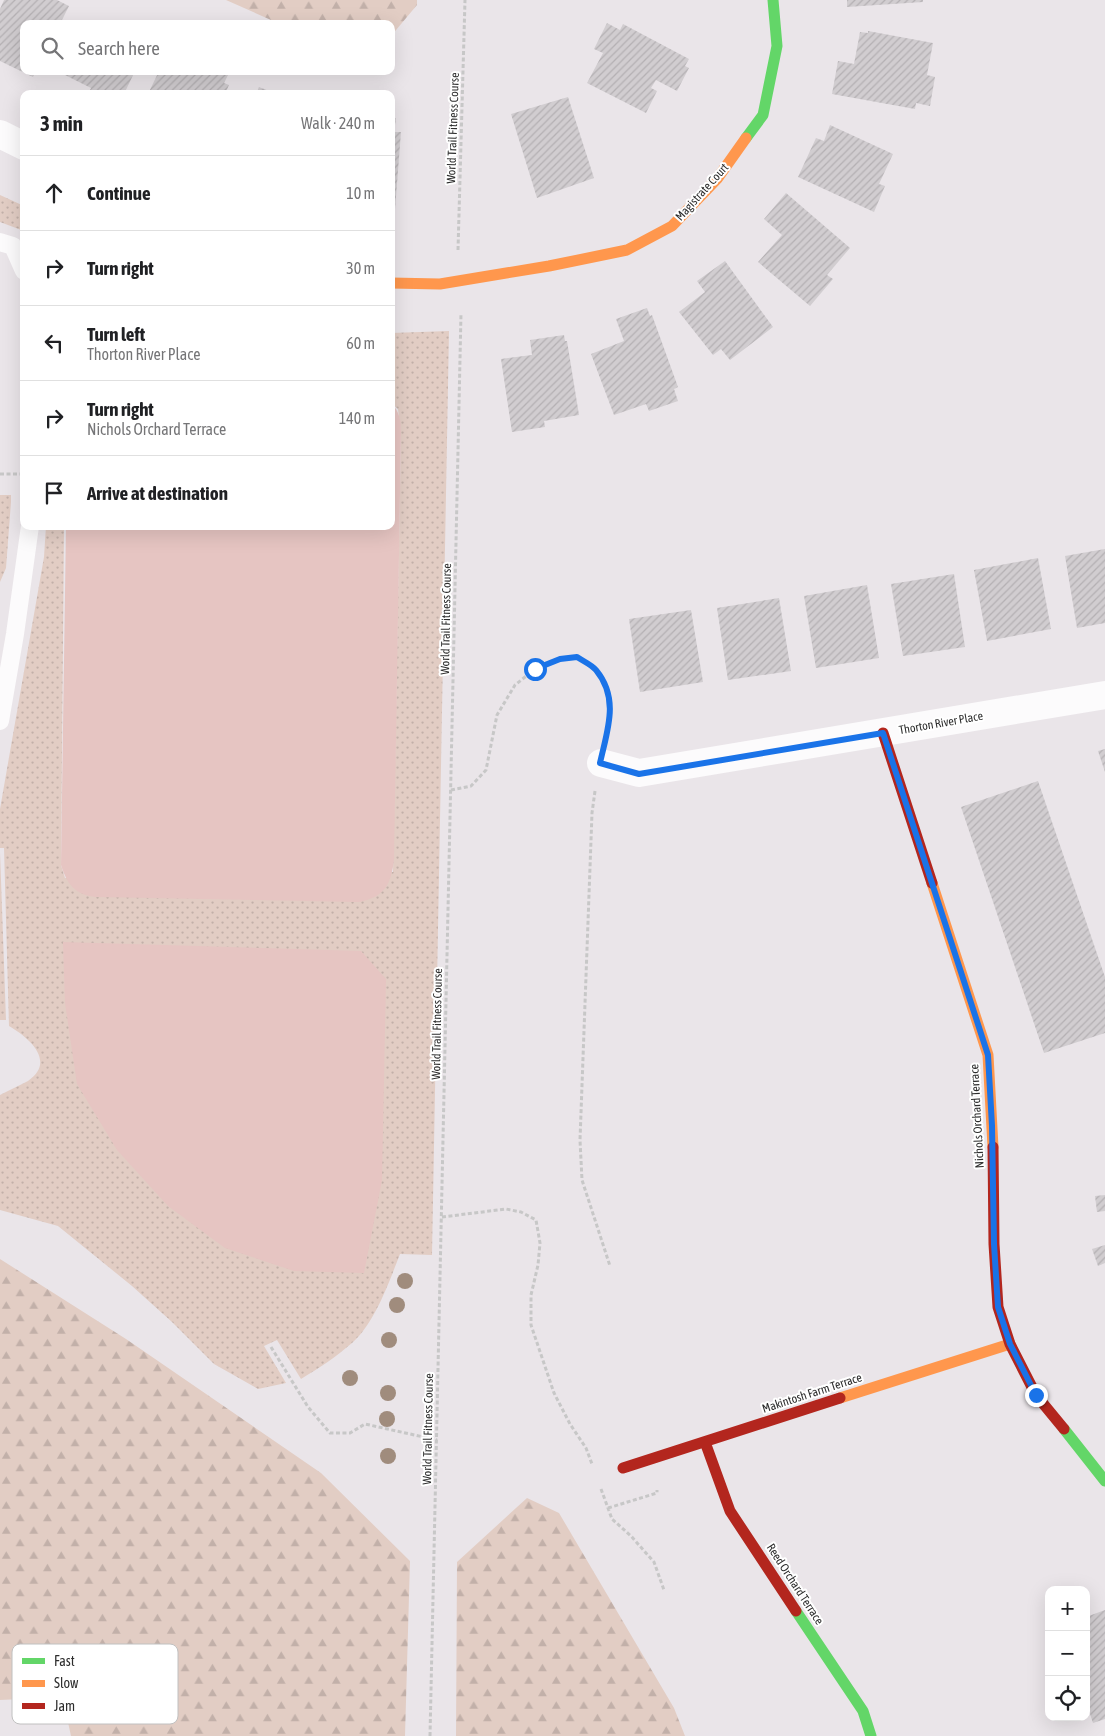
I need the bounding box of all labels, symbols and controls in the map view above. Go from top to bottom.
search box [20,20,395,75]
icon: search [38,34,66,62]
text: Search here [78,37,160,59]
street label: World Trail Fitness Course [444,72,462,184]
text: 3 min [40,111,83,135]
text: Walk · 240 m [301,114,375,132]
street label: Magistrate Court [673,160,732,224]
icon: ahead [40,179,68,207]
text: Continue [87,182,151,204]
text: 10 m [346,184,375,202]
icon: right [40,254,68,282]
text: Turn right [87,257,154,279]
text: 30 m [346,259,375,277]
text: Turn left [87,323,145,345]
icon: left [40,329,68,357]
text: 60 m [346,334,375,352]
text: Thorton River Place [87,345,200,363]
text: Turn right [87,398,154,420]
icon: right [40,404,68,432]
text: 140 m [339,409,375,427]
text: Nichols Orchard Terrace [87,420,226,438]
icon: arrive [40,479,68,507]
text: Arrive at destination [87,482,228,504]
street label: World Trail Fitness Course [438,563,454,675]
route start [524,658,547,681]
street label: Thorton River Place [898,709,984,737]
street label: World Trail Fitness Course [429,968,445,1080]
street label: Nichols Orchard Terrace [967,1064,987,1168]
street label: Makintosh Farm Terrace [760,1370,864,1416]
street label: World Trail Fitness Course [420,1373,436,1485]
route end [1025,1384,1048,1407]
street label: Reed Orchard Terrace [764,1541,826,1627]
map controls [1045,1586,1090,1721]
button: + [1045,1586,1090,1631]
button: − [1045,1631,1090,1676]
legend [12,1644,178,1724]
text: Fast [54,1653,75,1669]
text: Slow [54,1675,79,1691]
button: locate [1045,1676,1090,1721]
text: Jam [54,1698,75,1714]

